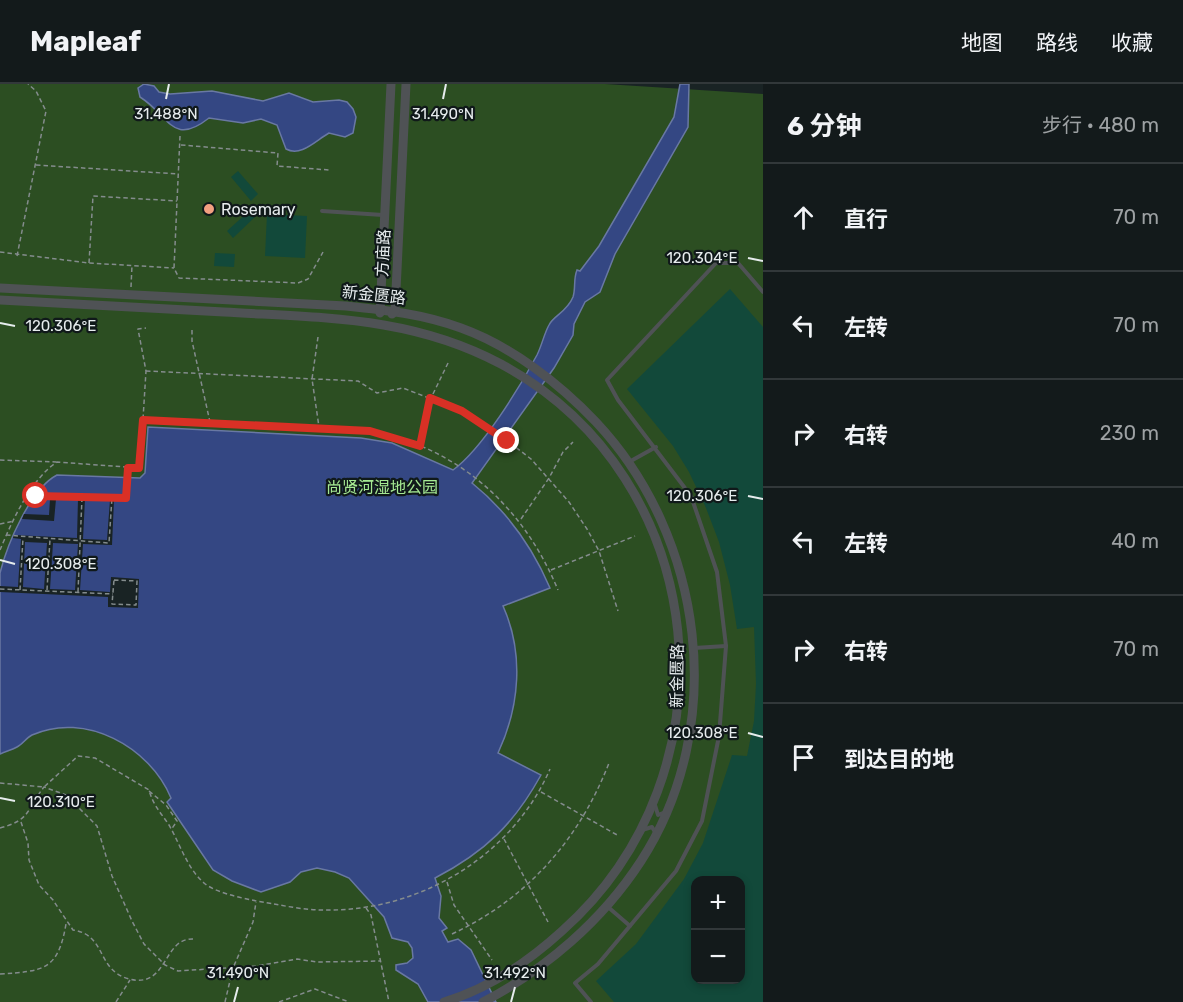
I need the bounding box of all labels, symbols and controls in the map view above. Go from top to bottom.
text: Mapleaf [30,25,141,58]
text: 地图 [961,30,1003,55]
text: 路线 [1036,30,1078,55]
text: 收藏 [1111,30,1153,55]
text: 31.488°N [134,105,198,123]
text: 31.490°N [412,105,474,123]
text: 6 分钟 [787,111,861,142]
text: 步行 · 480 m [1042,113,1159,137]
place label: Rosemary [221,200,296,219]
icon: ahead [787,201,820,234]
marker: Rosemary [202,202,216,216]
text: 70 m [1113,205,1159,229]
text: 直行 [844,206,888,233]
street label: 方庙路 [372,229,394,277]
text: 120.304°E [666,249,738,267]
street label: 新金匮路 [341,282,407,308]
icon: left [787,309,820,342]
text: 70 m [1113,313,1159,337]
text: 左转 [844,314,888,341]
text: 120.306°E [26,317,96,335]
icon: right [787,417,820,450]
text: 230 m [1100,421,1159,445]
text: 右转 [844,422,888,449]
route end [493,427,519,453]
park label: 尚贤河湿地公园 [326,478,438,497]
route start [22,482,48,508]
text: 120.306°E [667,487,737,505]
icon: left [787,525,820,558]
text: 40 m [1111,529,1159,553]
text: 左转 [844,530,888,557]
text: 120.308°E [25,555,97,573]
icon: right [787,633,820,666]
text: 70 m [1113,637,1159,661]
text: 右转 [844,638,888,665]
street label: 新金匮路 [667,644,687,708]
text: 120.308°E [666,724,738,742]
icon: arrive [787,741,820,774]
text: 到达目的地 [844,746,954,773]
text: 120.310°E [27,793,95,811]
map controls [691,876,745,984]
button: + [691,876,745,930]
button: − [691,930,745,984]
text: 31.490°N [207,964,269,982]
text: 31.492°N [484,964,546,982]

